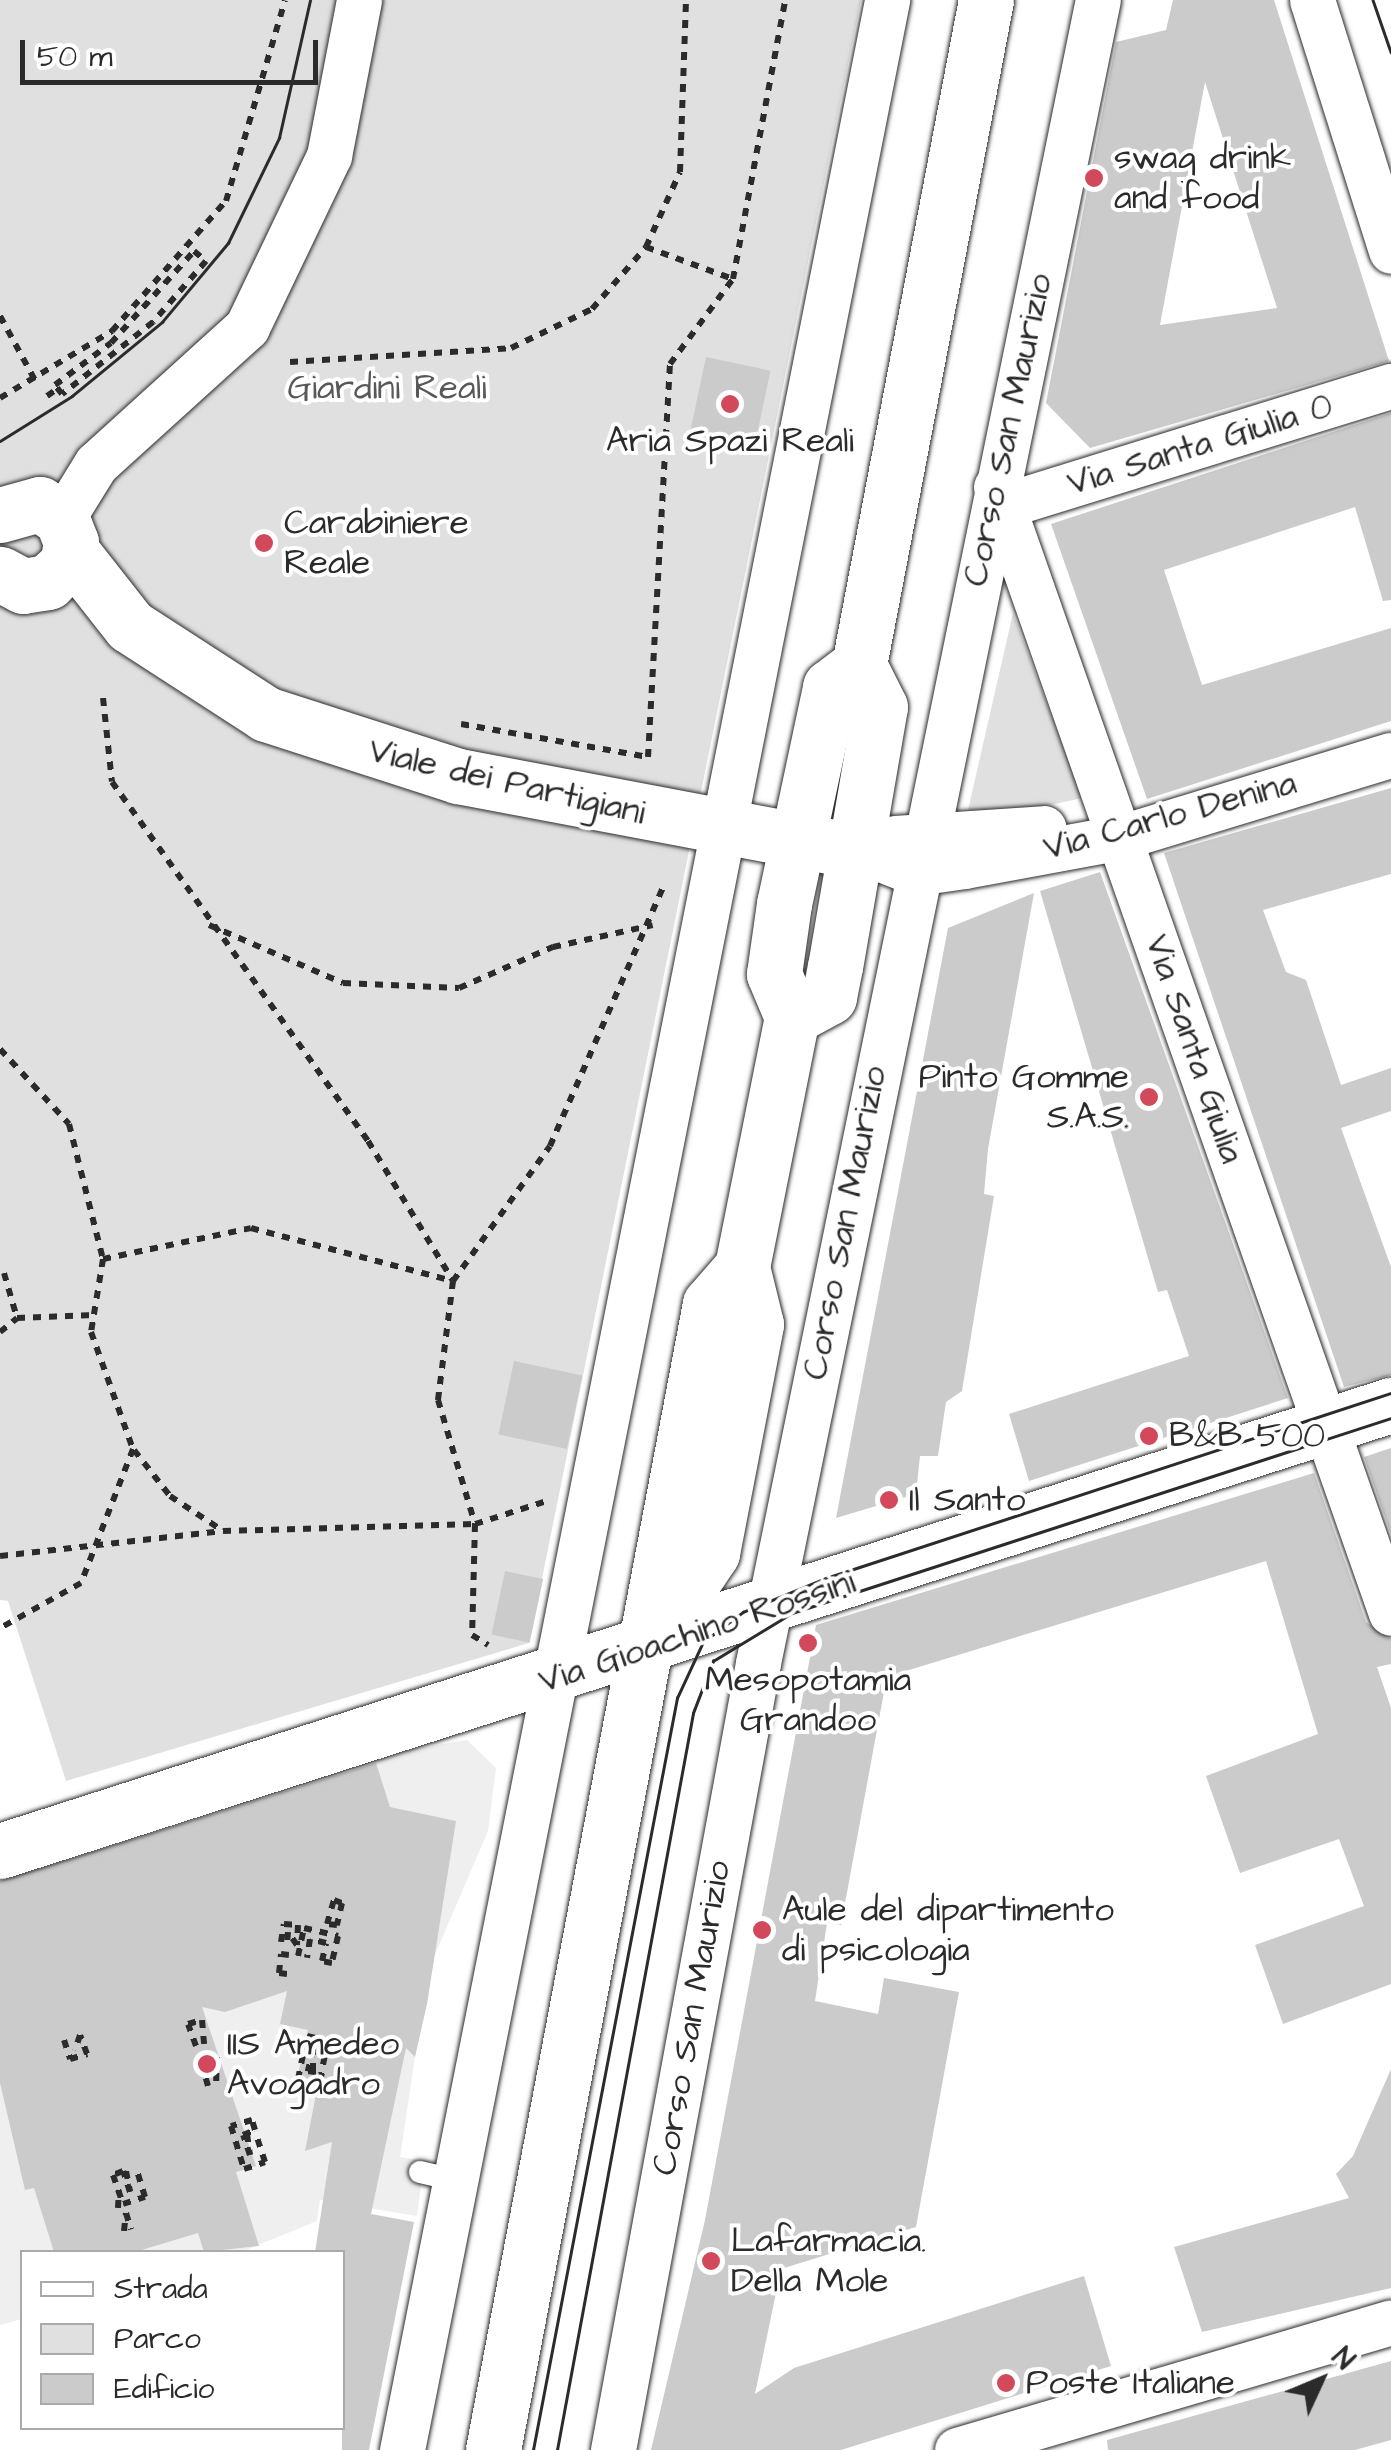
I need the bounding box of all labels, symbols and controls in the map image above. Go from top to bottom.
scale bar [25,20,322,82]
text: 50 m [37,36,113,78]
place label: swag drink and food [1114,137,1291,219]
marker: swag drink and food [1083,167,1105,189]
street label: Corso San Maurizio [954,270,1062,590]
park label: Giardini Reali [287,367,487,409]
street label: Via Santa Giulia 0 [1062,385,1338,505]
marker: Aria Spazi Reali [719,393,741,415]
place label: Aria Spazi Reali [606,420,854,462]
place label: Carabiniere Reale [284,502,469,584]
marker: Carabiniere Reale [253,532,275,554]
street label: Viale dei Partigiani [365,730,649,834]
street label: Via Carlo Denina [1039,762,1301,870]
street label: Via Santa Giulia [1135,929,1253,1169]
place label: Pinto Gomme S.A.S. [919,1056,1129,1138]
street label: Corso San Maurizio [794,1063,896,1383]
marker: Pinto Gomme S.A.S. [1138,1086,1160,1108]
place label: B&B 500 [1169,1415,1325,1457]
marker: B&B 500 [1138,1425,1160,1447]
place label: Il Santo [909,1479,1025,1521]
marker: Il Santo [878,1489,900,1511]
street label: Via Gioachino Rossini [534,1561,860,1703]
marker: Mesopotamia Grandoo [797,1632,819,1654]
place label: Mesopotamia Grandoo [705,1659,911,1741]
street label: Corso San Maurizio [644,1858,740,2178]
place label: Aule del dipartimento di psicologia [782,1889,1114,1971]
marker: Aule del dipartimento di psicologia [751,1919,773,1941]
place label: IIS Amedeo Avogadro [227,2023,399,2105]
marker: IIS Amedeo Avogadro [196,2053,218,2075]
place label: Lafarmacia. Della Mole [731,2220,926,2302]
legend [20,2250,345,2430]
marker: Lafarmacia. Della Mole [700,2250,722,2272]
text: Strada [114,2268,208,2310]
text: Parco [114,2318,201,2360]
north arrow [1271,2330,1371,2430]
text: N [1323,2339,1363,2379]
place label: Poste Italiane [1026,2362,1235,2404]
text: Edificio [114,2368,214,2410]
marker: Poste Italiane [995,2372,1017,2394]

